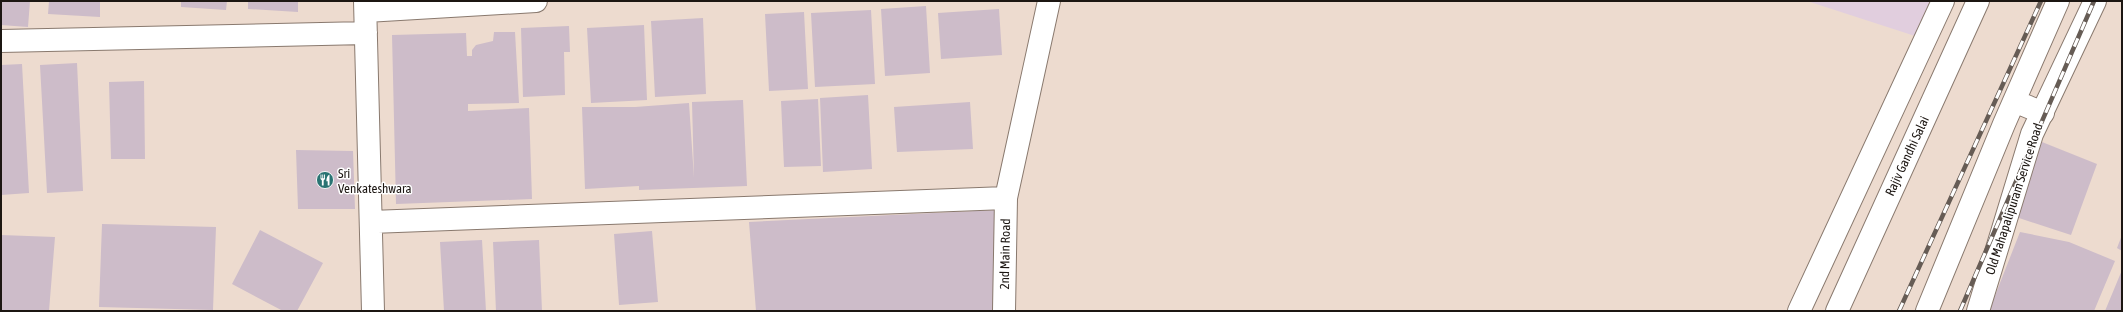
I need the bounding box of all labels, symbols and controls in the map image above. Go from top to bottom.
street label: Rajiv Gandhi Salai [1882,114,1932,198]
street label: Old Mahapalipuram Service Road [1982,121,2046,277]
place label: Sri Venkateshwara [338,166,412,196]
restaurant icon: Sri Venkateshwara [315,170,335,190]
street label: 2nd Main Road [997,218,1013,290]

